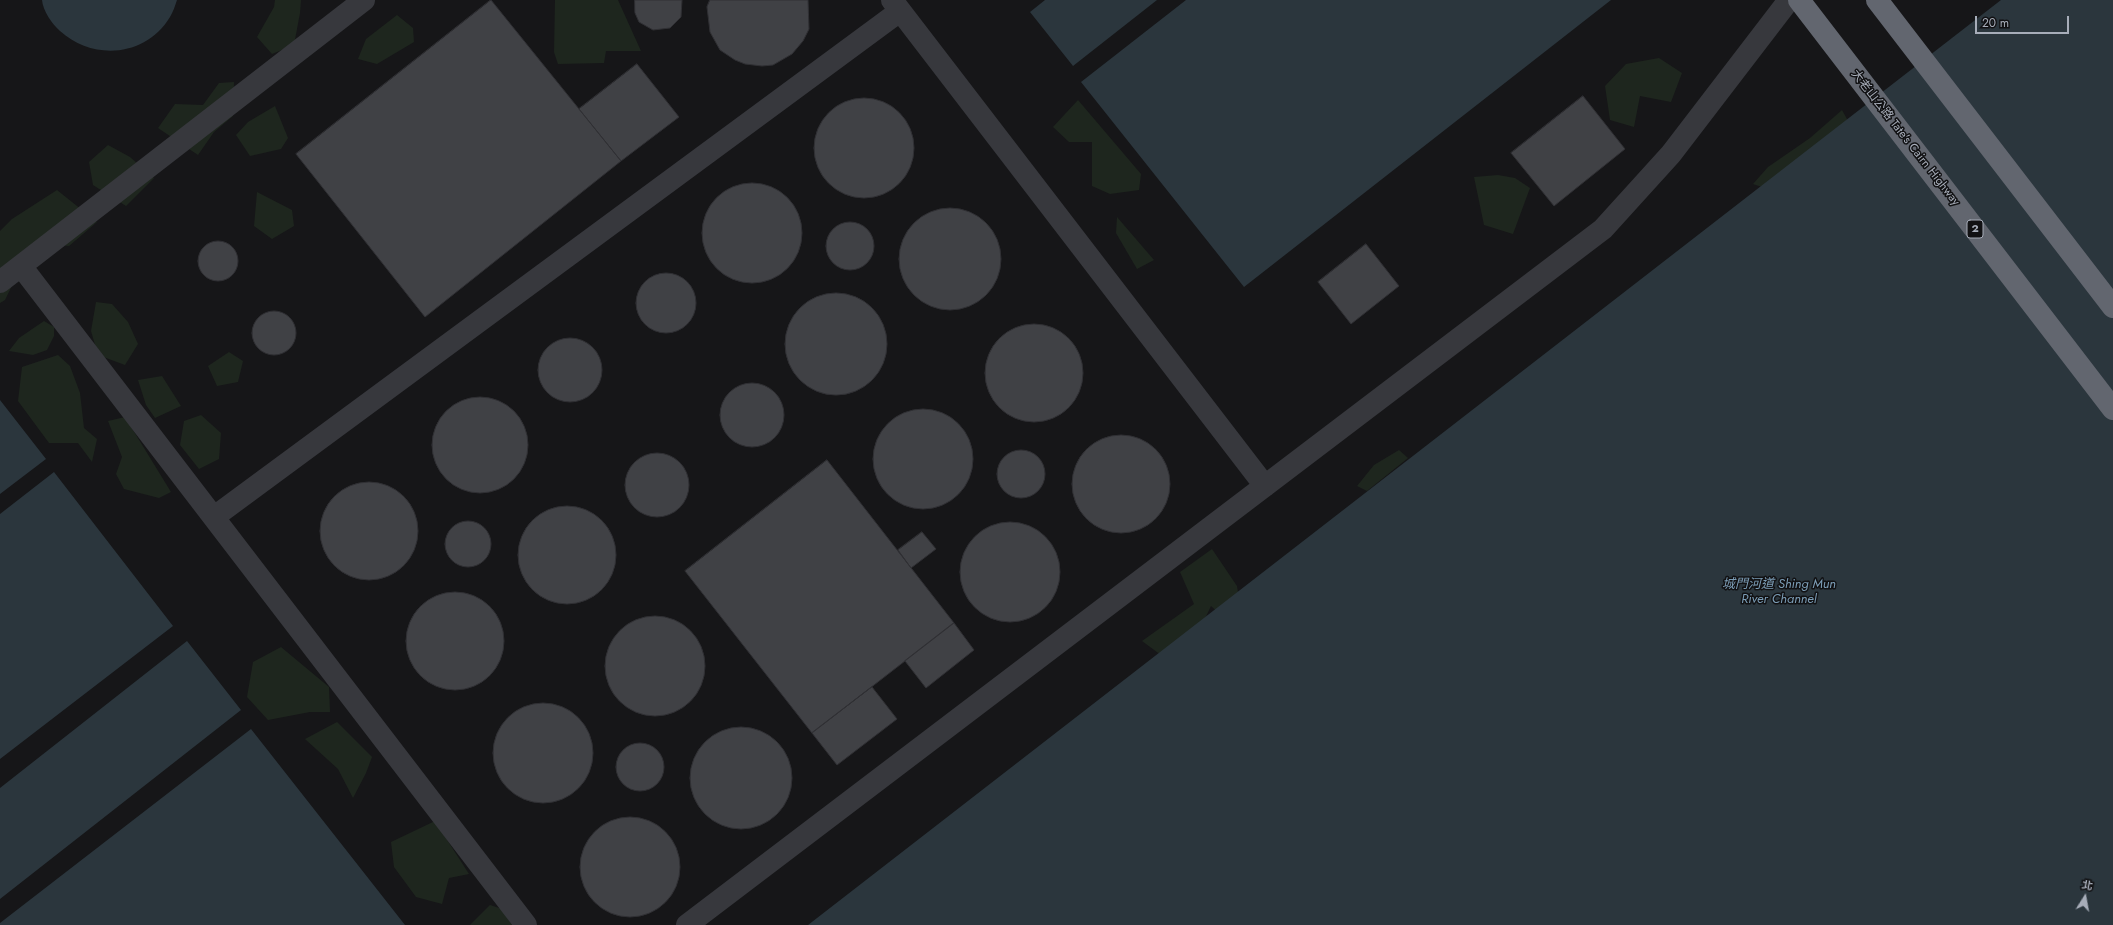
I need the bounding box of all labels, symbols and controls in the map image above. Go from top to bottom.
scale bar [1977,8,2071,34]
text: 20 m [1982,14,2009,32]
street label: 大老山公路 Tate's Cairn Highway [1848,67,1962,209]
road number: 2 [1967,220,1983,238]
water label: 城門河道 Shing Mun River Channel [1722,577,1836,608]
text: 北 [2080,876,2094,894]
north arrow [2065,877,2105,917]

